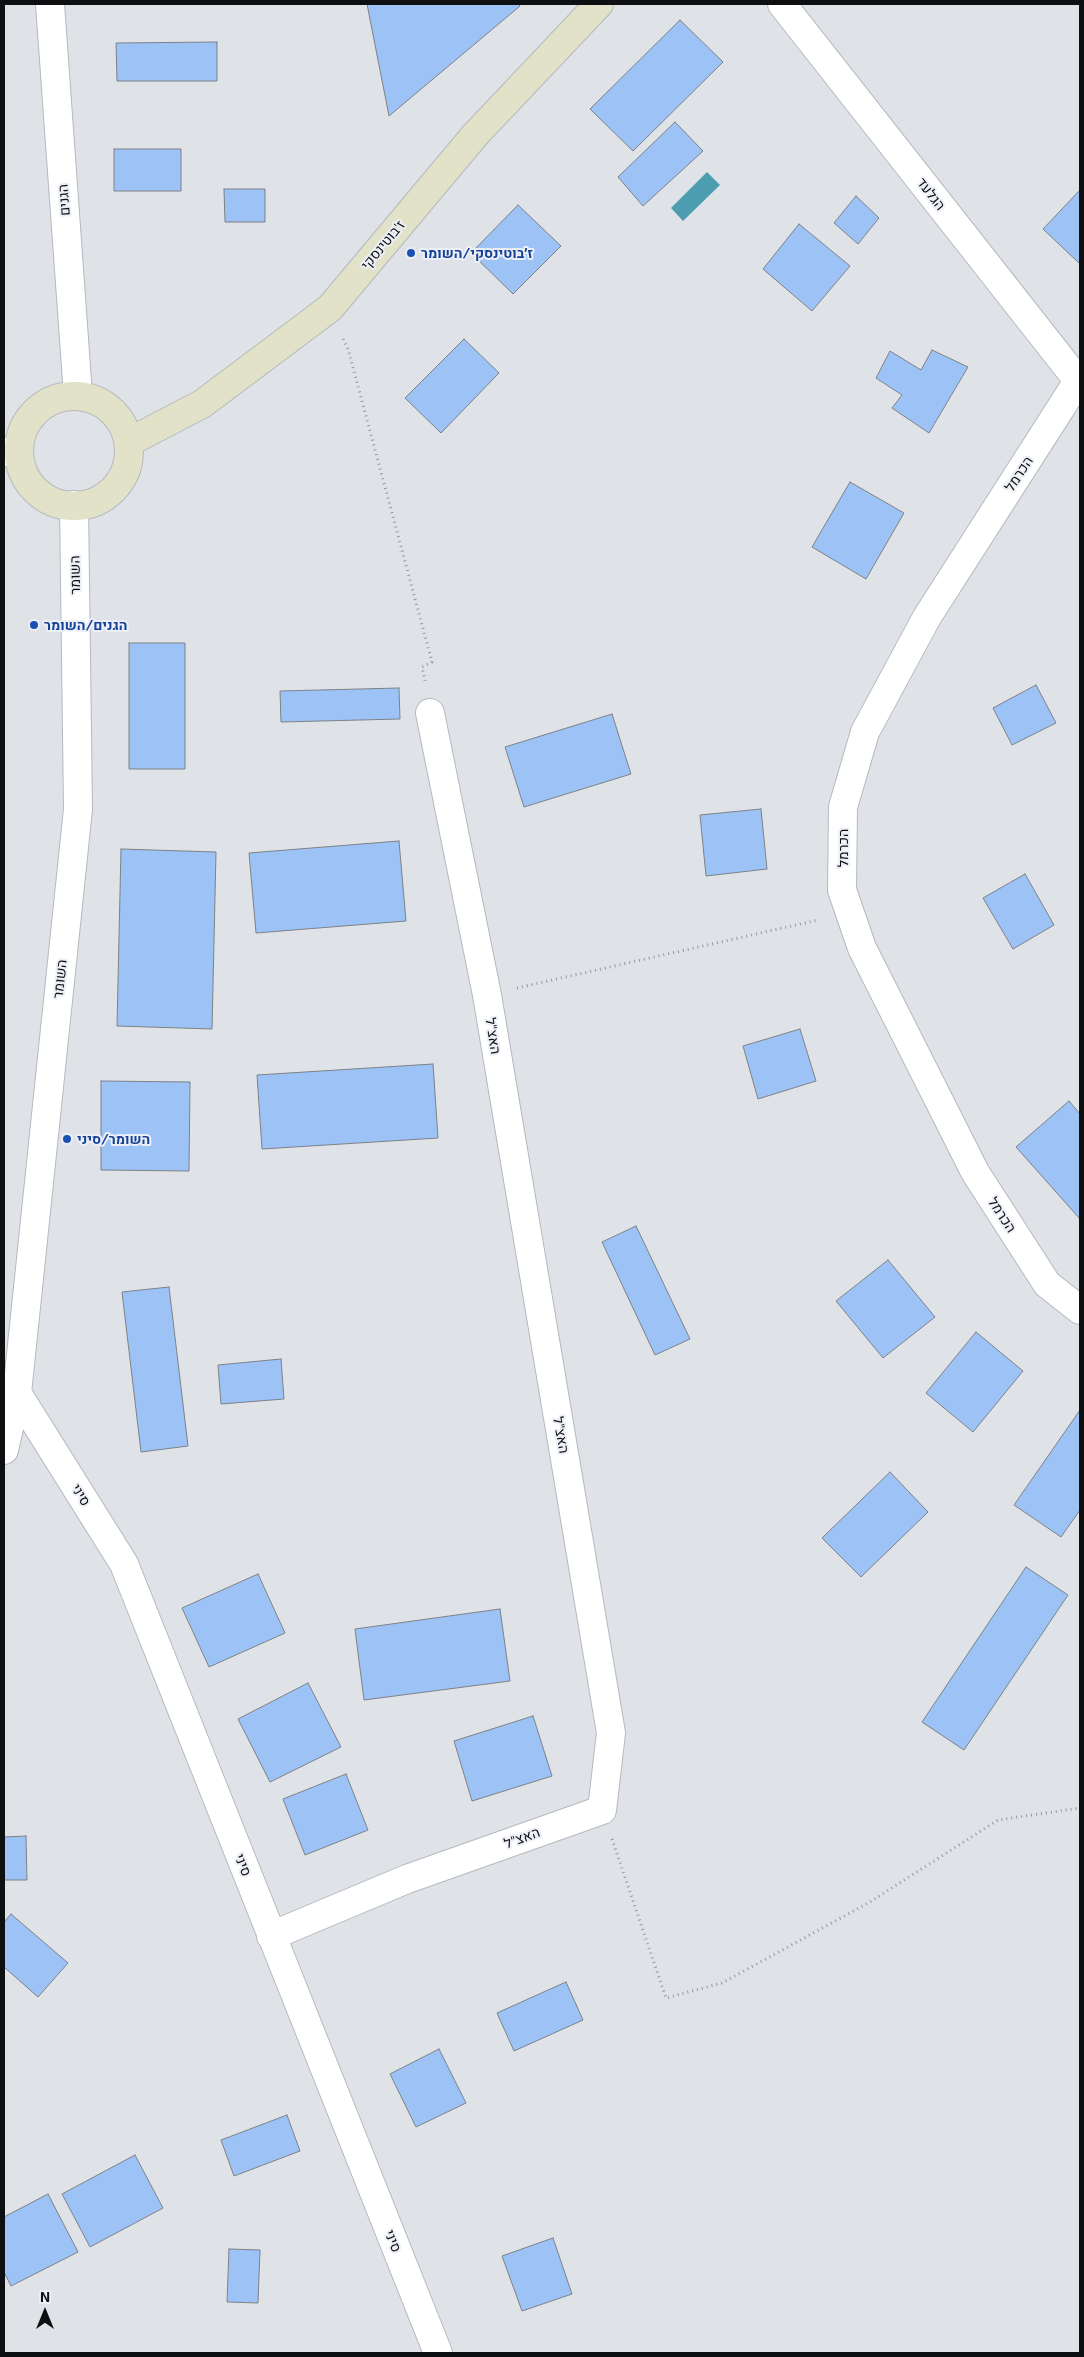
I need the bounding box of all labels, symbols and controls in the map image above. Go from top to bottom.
street label: הגלעד [913,175,949,213]
street label: הגנים [55,184,73,216]
street label: ז'בוטינסקי [358,217,408,273]
place label: ז׳בוטינסקי/השומר [421,245,533,261]
marker: ז׳בוטינסקי/השומר [405,247,417,259]
street label: הכרמל [1001,453,1037,495]
street label: השומר [66,555,84,595]
place label: הגנים/השומר [44,617,127,633]
marker: הגנים/השומר [28,619,40,631]
street label: הכרמל [835,829,851,867]
street label: השומר [50,959,70,999]
street label: האצ"ל [482,1016,504,1056]
place label: השומר/סיני [77,1131,150,1147]
marker: השומר/סיני [61,1133,73,1145]
street label: הכרמל [984,1194,1020,1236]
street label: האצ"ל [550,1415,572,1455]
street label: סיני [68,1481,94,1509]
street label: האצ"ל [502,1824,542,1852]
street label: סיני [231,1851,255,1879]
street label: סיני [381,2227,405,2255]
north arrow [20,2287,70,2337]
text: N [40,2288,50,2305]

